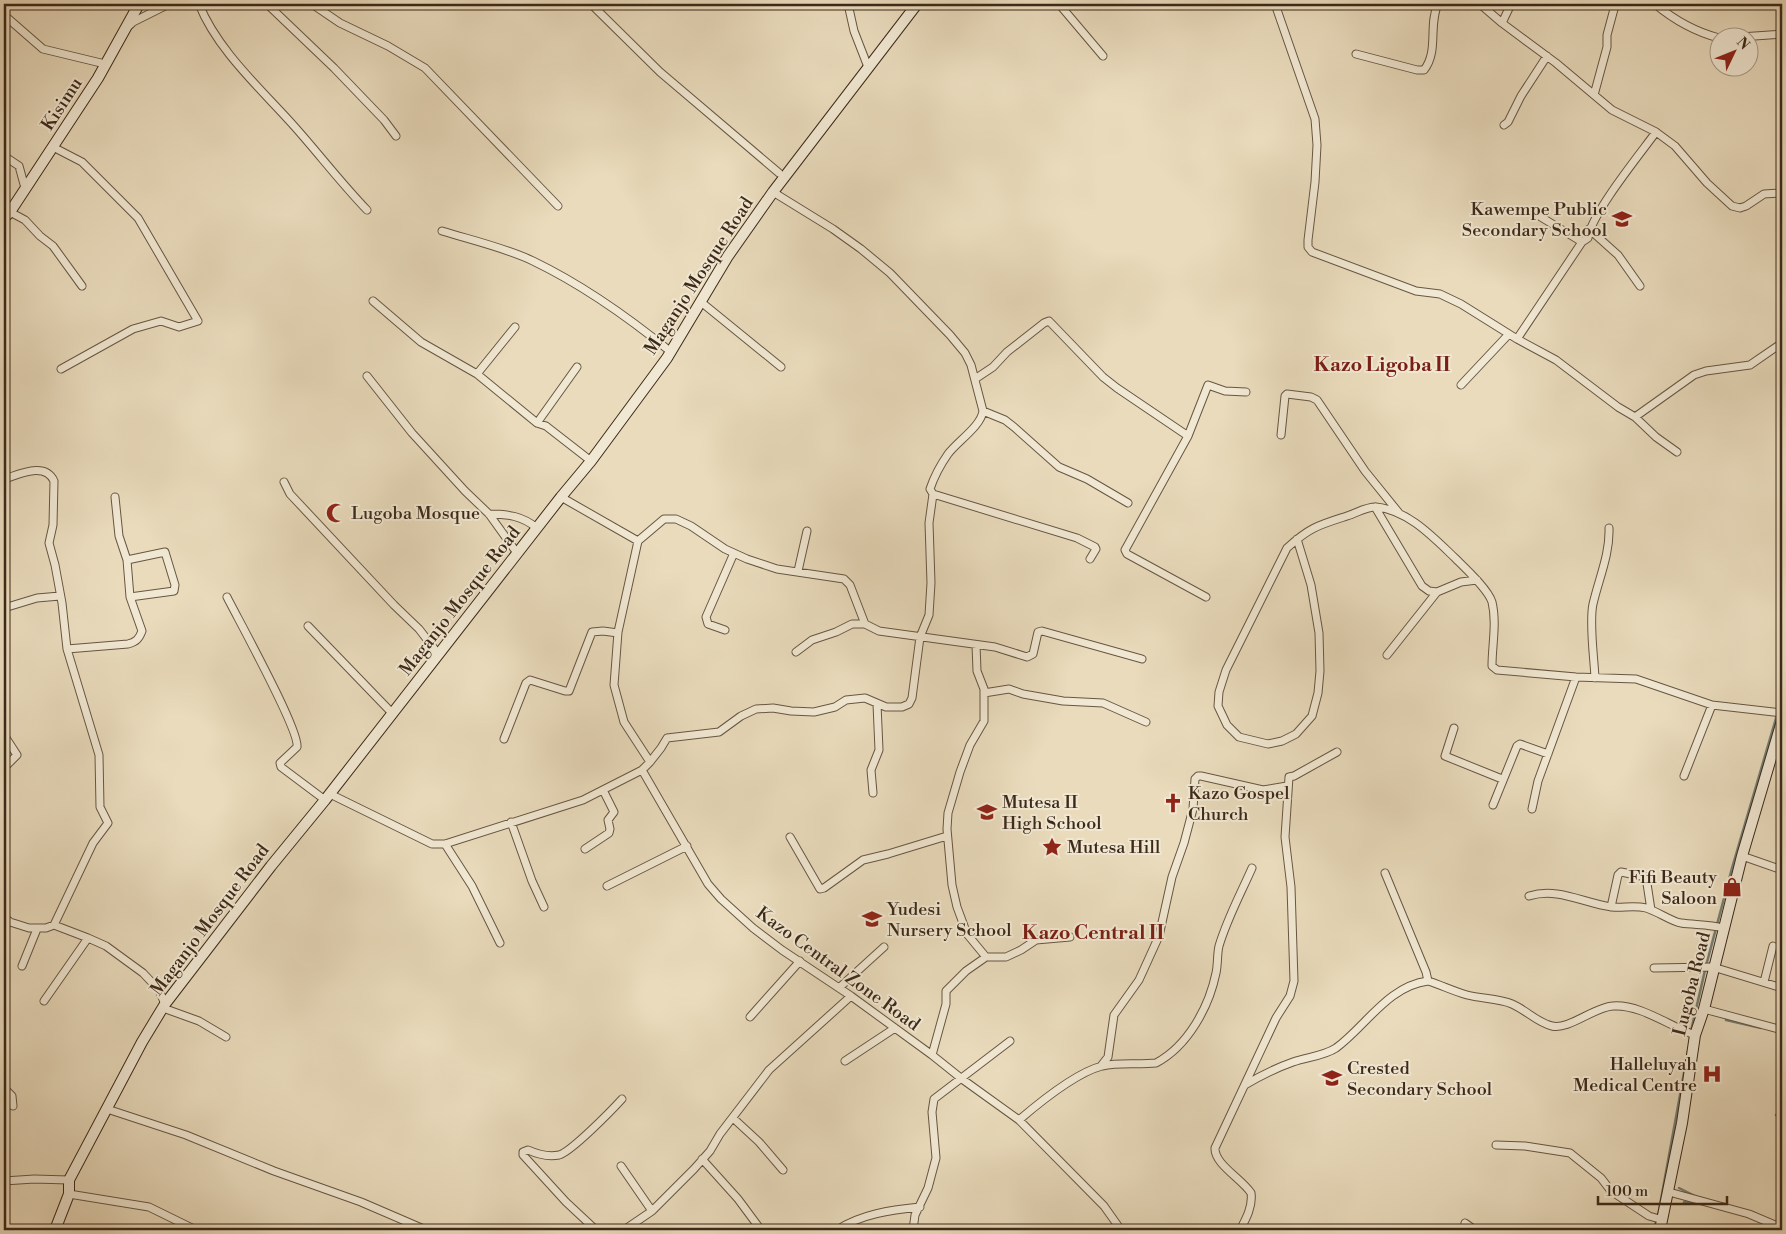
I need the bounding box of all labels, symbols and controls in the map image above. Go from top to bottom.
north arrow [1708,28,1758,78]
text: N [1732,34,1753,54]
street label: Kisimu [36,72,88,135]
street label: Maganjo Mosque Road [639,192,759,359]
place label: Kawempe Public Secondary School [1462,198,1608,242]
school or university icon: Kawempe Public Secondary School [1611,208,1633,230]
district label: Kazo Ligoba II [1313,353,1451,378]
mosque icon: Lugoba Mosque [325,502,347,524]
place label: Lugoba Mosque [351,502,480,525]
street label: Maganjo Mosque Road [394,521,526,680]
place label: Kazo Gospel Church [1188,782,1290,826]
place label: Mutesa II High School [1002,791,1102,835]
church icon: Kazo Gospel Church [1162,792,1184,814]
school or university icon: Mutesa II High School [976,801,998,823]
place icon: Mutesa Hill [1041,836,1063,858]
place label: Mutesa Hill [1067,836,1161,859]
street label: Maganjo Mosque Road [146,839,275,1000]
place label: Fifi Beauty Saloon [1628,866,1717,910]
shop icon: Fifi Beauty Saloon [1721,876,1743,898]
place label: Yudesi Nursery School [886,898,1012,942]
street label: Kazo Central Zone Road [752,902,925,1037]
school or university icon: Yudesi Nursery School [861,908,883,930]
district label: Kazo Central II [1022,921,1164,946]
street label: Lugoba Road [1668,929,1716,1038]
place label: Halleluyah Medical Centre [1573,1053,1697,1097]
place label: Crested Secondary School [1347,1057,1493,1101]
hospital icon: Halleluyah Medical Centre [1701,1063,1723,1085]
school or university icon: Crested Secondary School [1321,1067,1343,1089]
scale bar [1598,1174,1727,1206]
text: 100 m [1606,1182,1648,1201]

